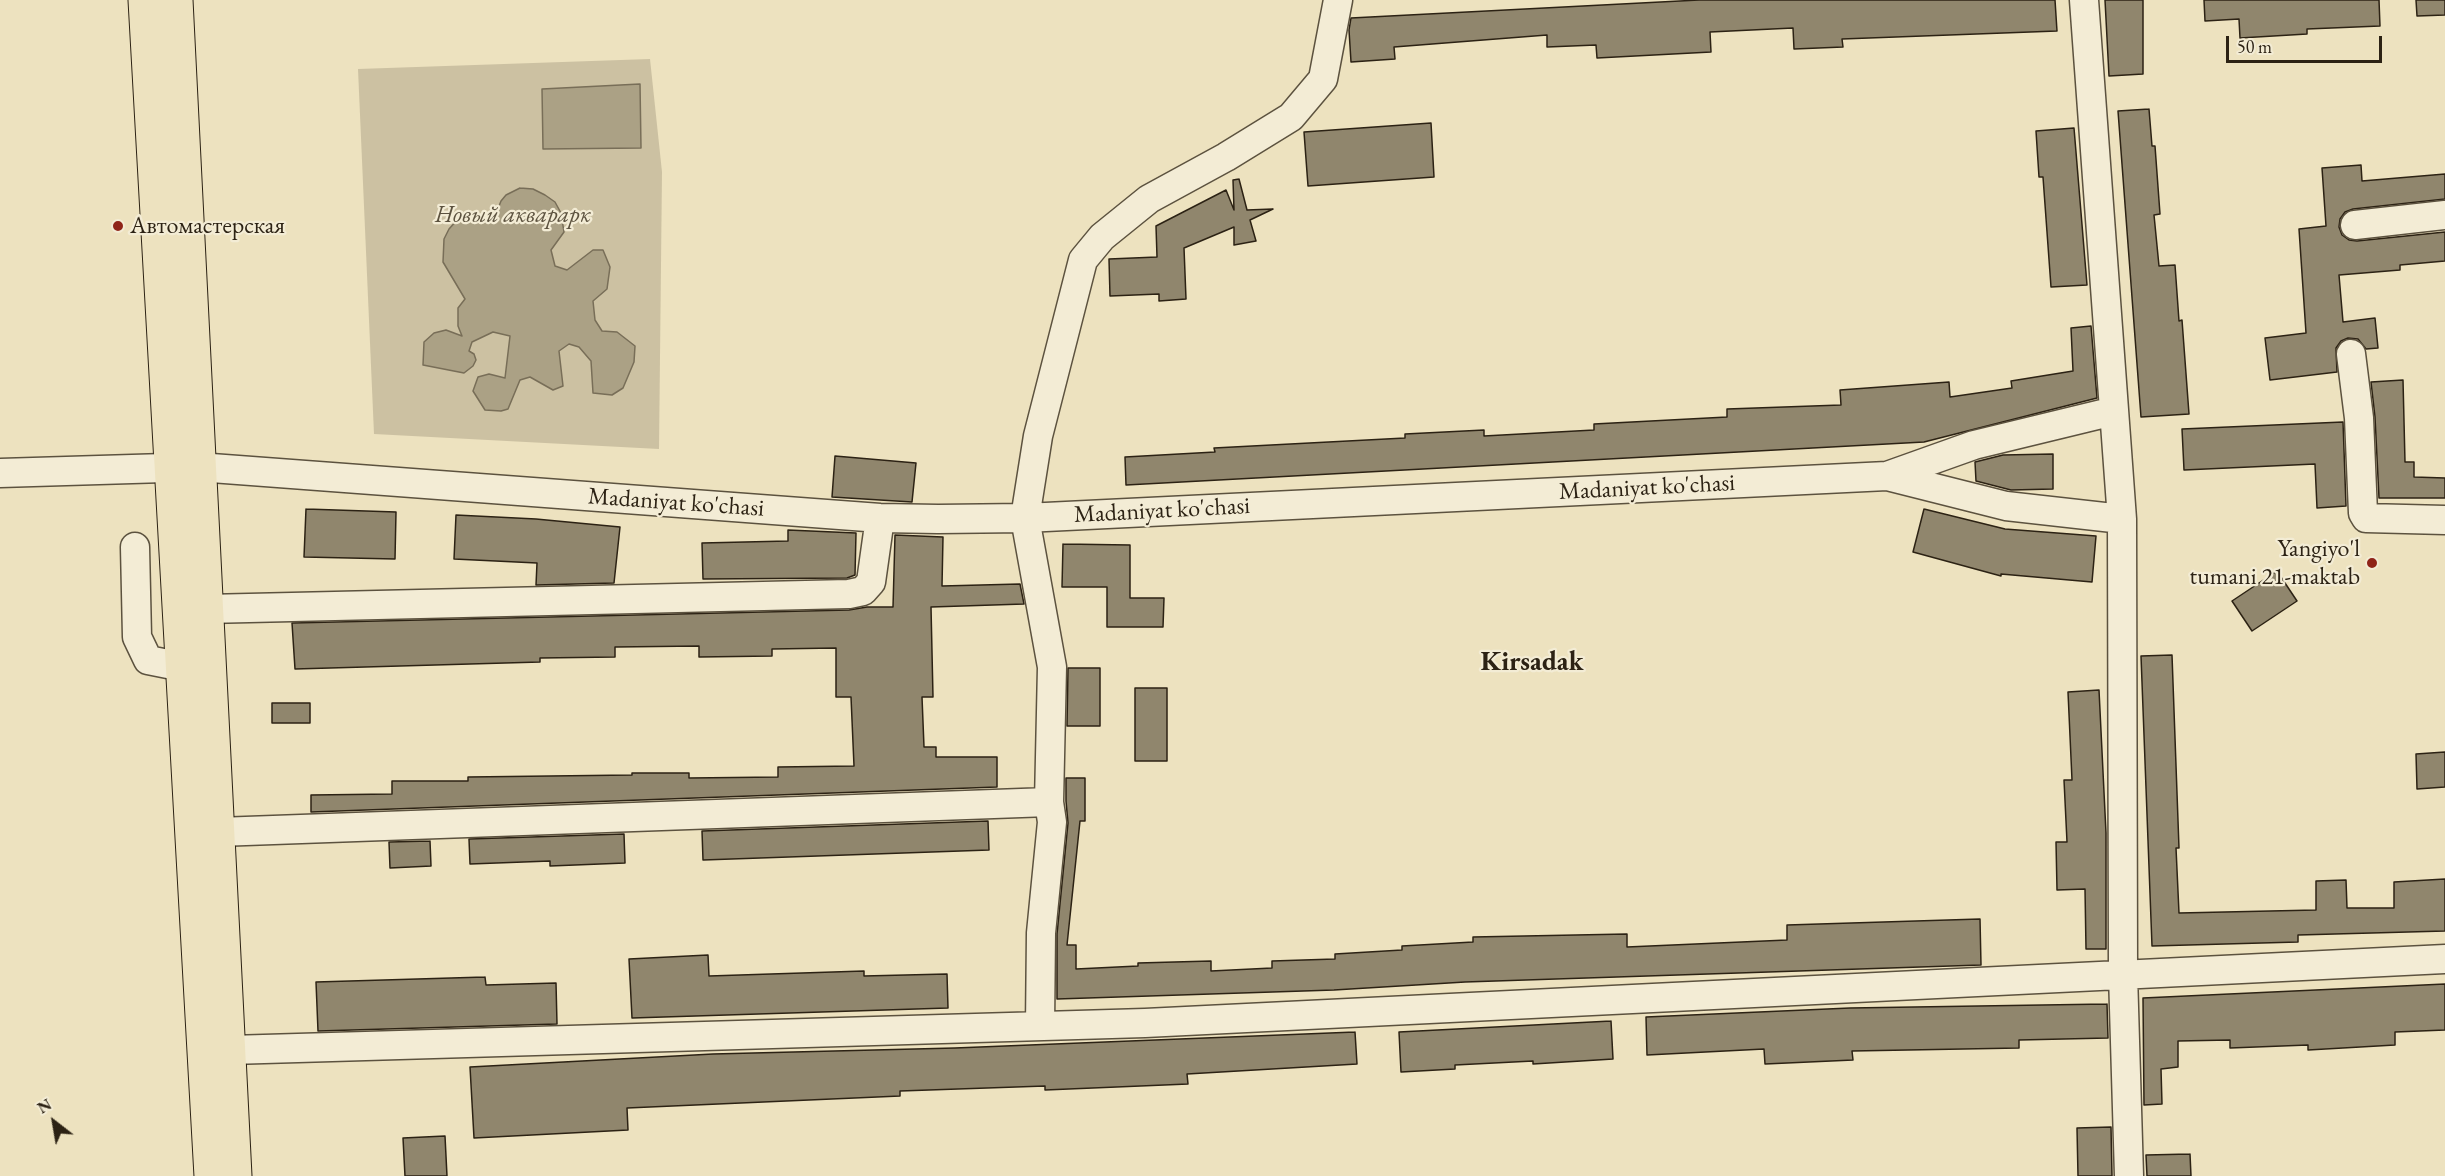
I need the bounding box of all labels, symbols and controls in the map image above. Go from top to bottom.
scale bar [2229,24,2385,62]
text: 50 m [2237,35,2272,58]
park label: Новый акварарк [435,201,591,229]
place label: Автомастерская [130,212,285,240]
marker: Автомастерская [111,219,125,233]
street label: Madaniyat ko'chasi [1558,469,1736,507]
street label: Madaniyat ko'chasi [587,482,765,524]
street label: Madaniyat ko'chasi [1073,492,1251,530]
place label: Yangiyo'l tumani 21-maktab [2190,535,2360,591]
marker: Yangiyo'l tumani 21-maktab [2365,556,2379,570]
district label: Kirsadak [1481,647,1583,679]
north arrow [24,1092,84,1152]
text: N [34,1094,55,1118]

